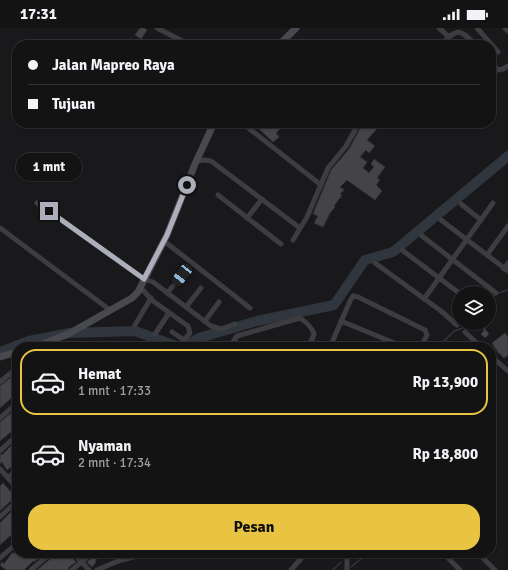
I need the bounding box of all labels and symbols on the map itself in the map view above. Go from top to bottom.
callout: 1 mnt [16,153,82,181]
route start [178,176,196,194]
route end [40,202,58,220]
car [170,262,194,288]

